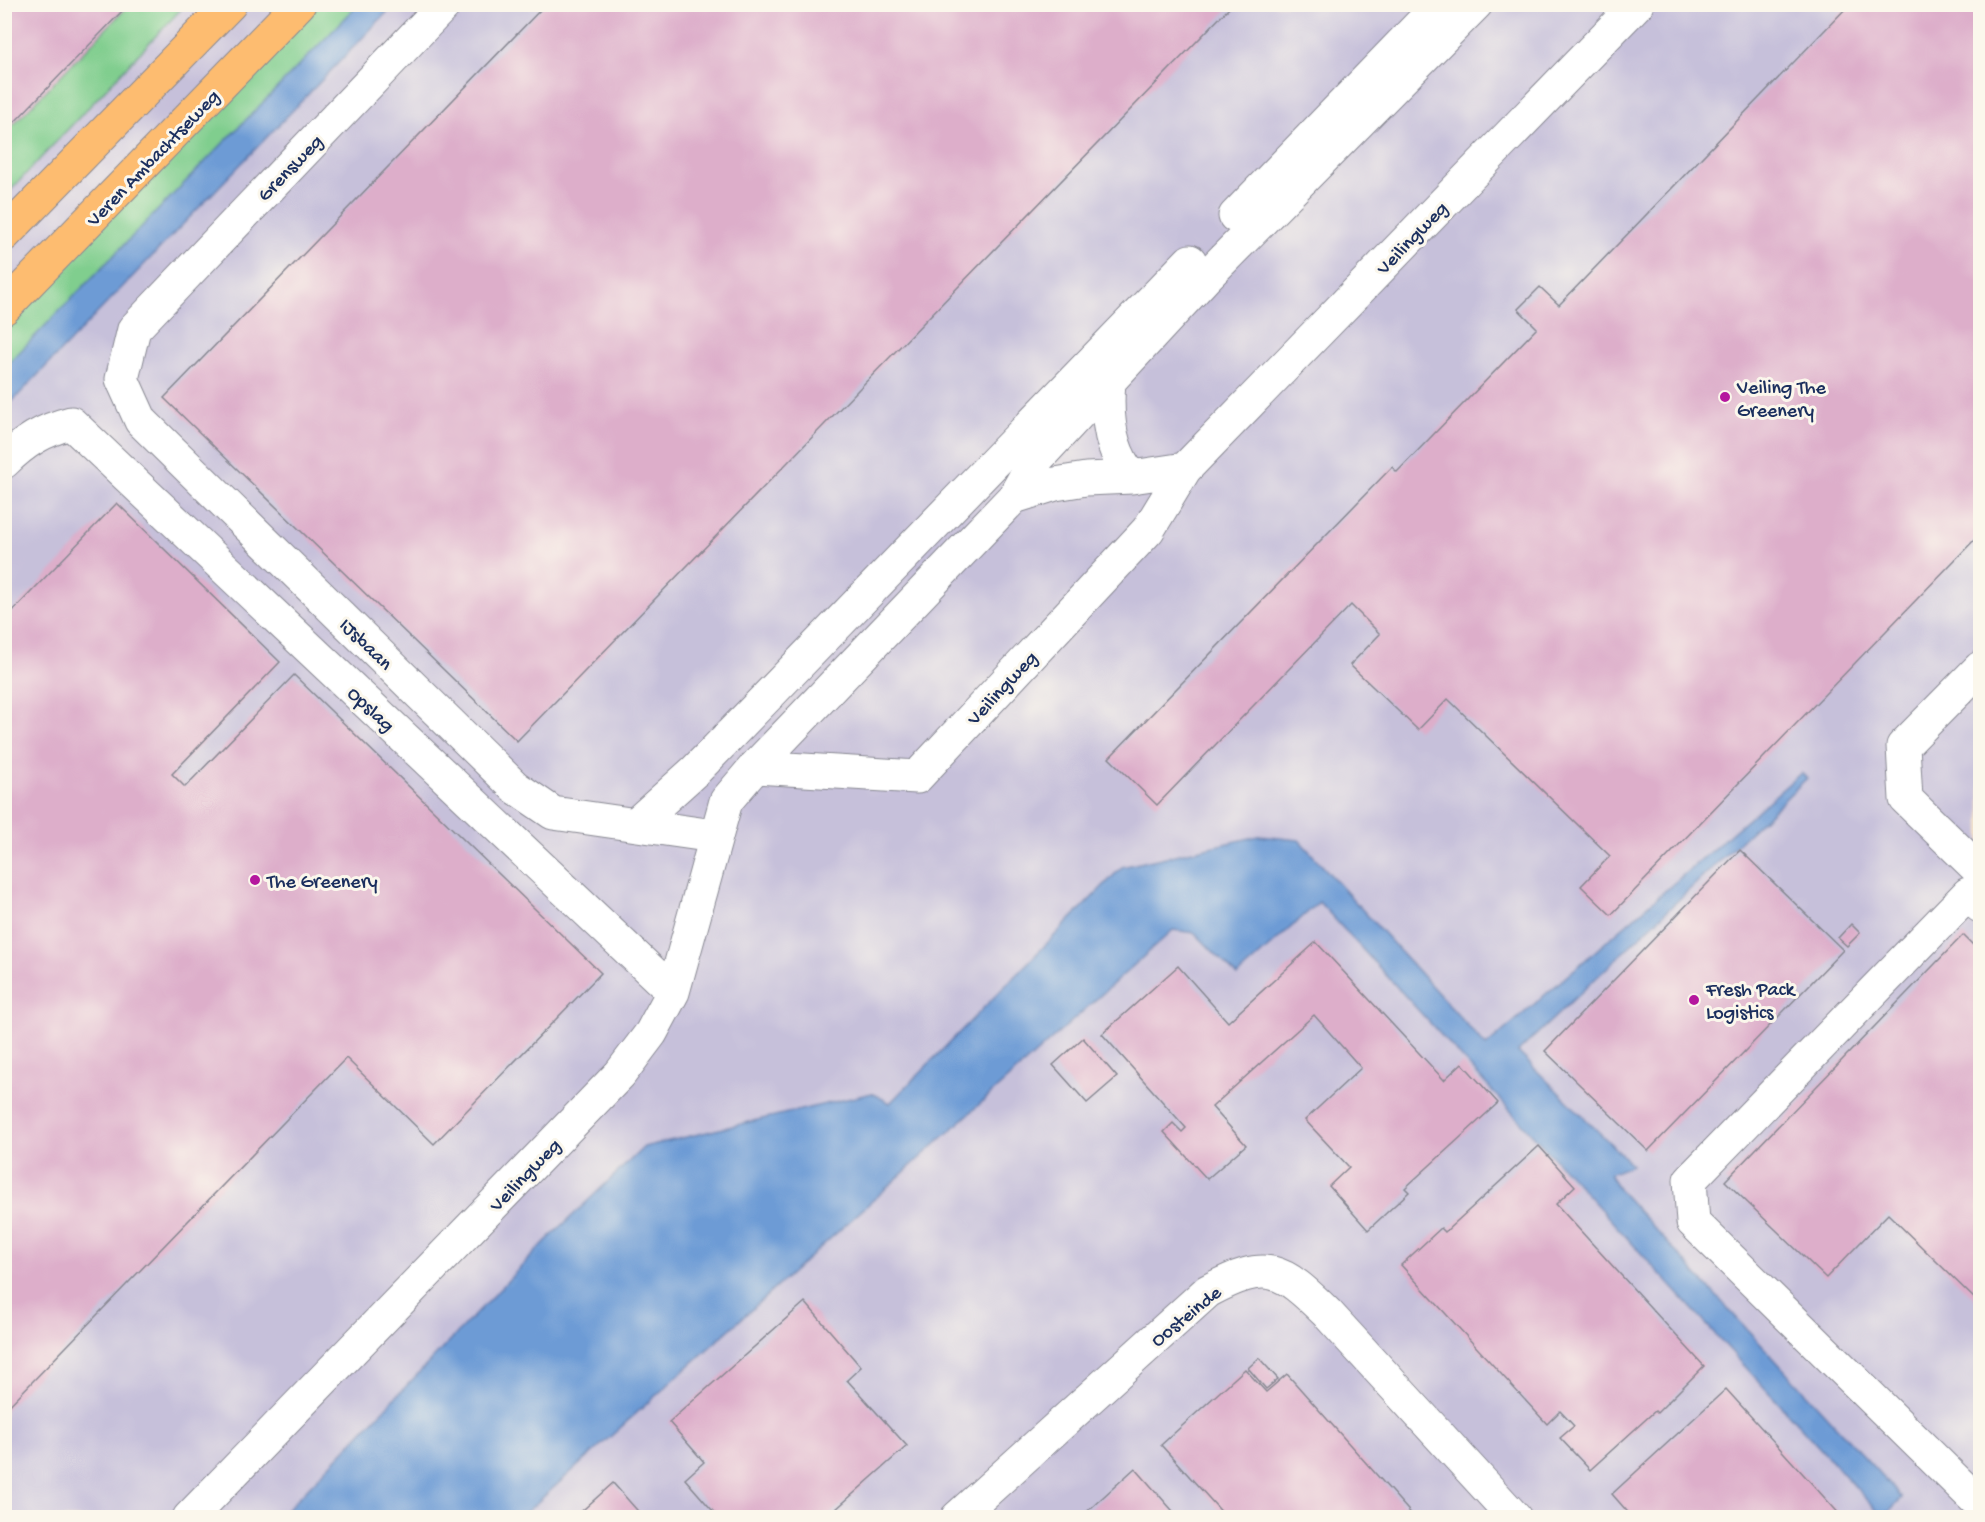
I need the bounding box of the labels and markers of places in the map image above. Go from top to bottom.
place label: Veiling The Greenery [1736,378,1827,424]
marker: Veiling The Greenery [1718,390,1732,404]
place label: The Greenery [266,872,378,895]
marker: The Greenery [248,873,262,887]
place label: Fresh Pack Logistics [1705,980,1796,1026]
marker: Fresh Pack Logistics [1687,993,1701,1007]

